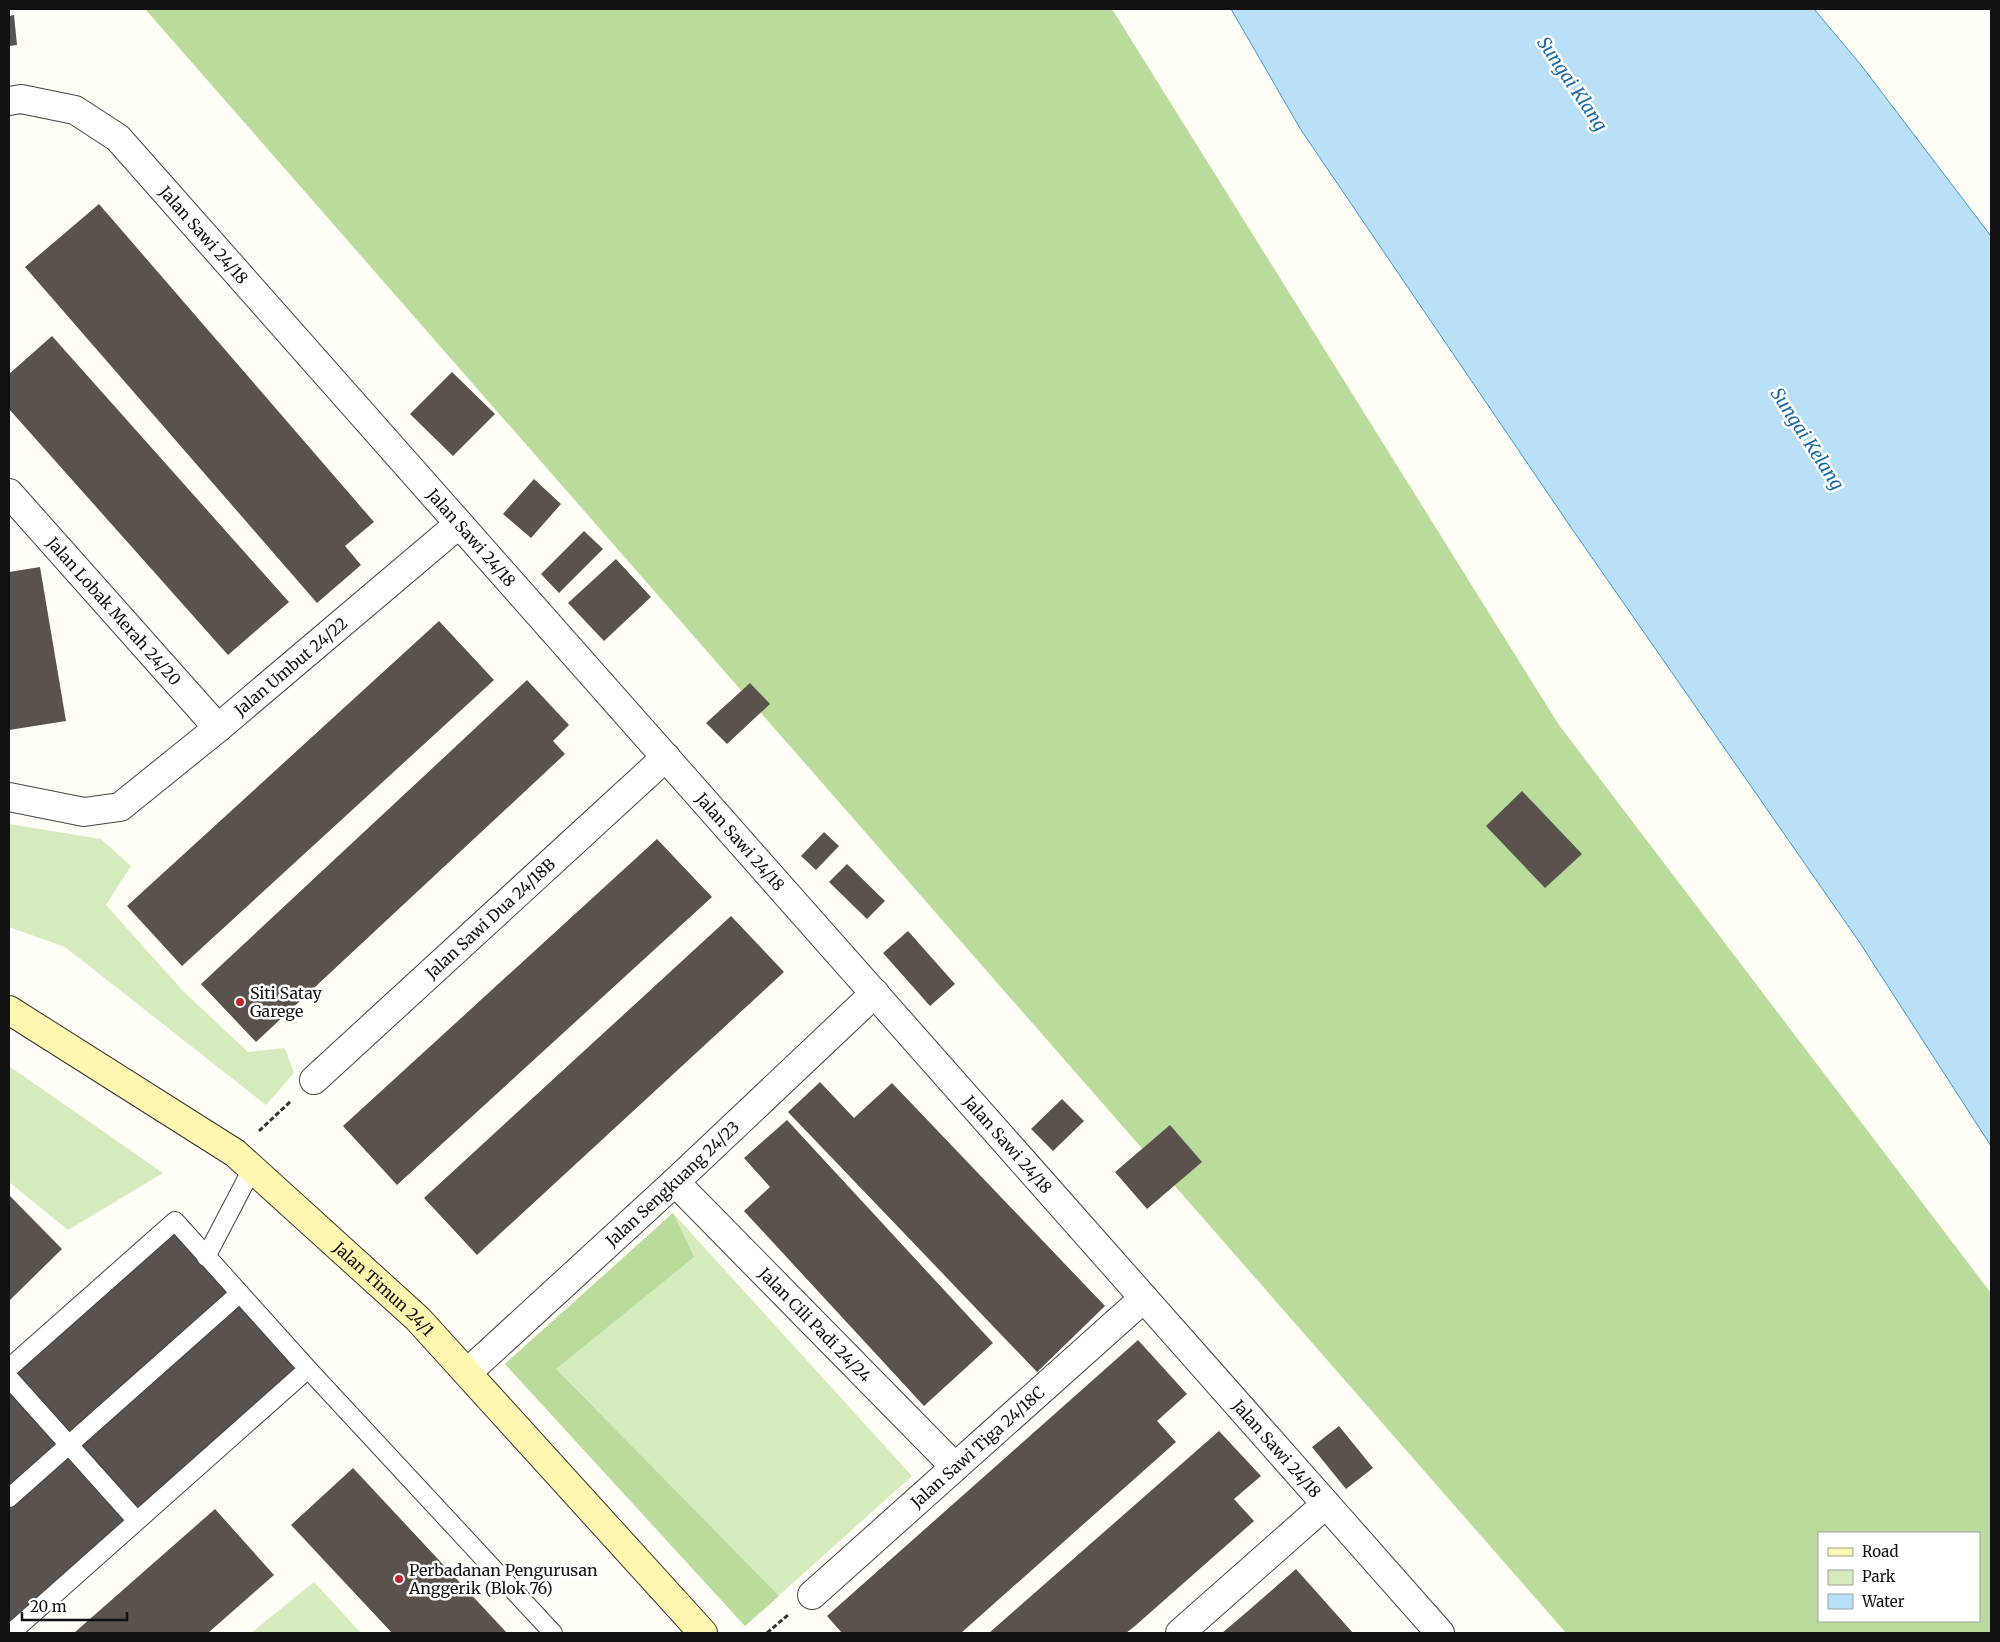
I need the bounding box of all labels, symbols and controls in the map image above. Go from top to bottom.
water label: Sungai Klang [1532,32,1612,135]
street label: Jalan Sawi 24/18 [155,181,252,288]
water label: Sungai Kelang [1766,383,1849,494]
street label: Jalan Sawi 24/18 [422,484,520,591]
street label: Jalan Lobak Merah 24/20 [42,532,185,689]
street label: Jalan Umbut 24/22 [229,613,351,721]
street label: Jalan Sawi 24/18 [691,788,789,895]
street label: Jalan Sawi Dua 24/18B [420,854,559,984]
place label: Siti Satay Garege [250,983,322,1021]
marker: Siti Satay Garege [234,996,246,1008]
street label: Jalan Sawi 24/18 [959,1091,1056,1197]
street label: Jalan Sengkuang 24/23 [601,1117,743,1251]
street label: Jalan Timun 24/1 [329,1237,438,1340]
street label: Jalan Cili Padi 24/24 [754,1263,876,1386]
street label: Jalan Sawi Tiga 24/18C [906,1382,1048,1513]
street label: Jalan Sawi 24/18 [1228,1395,1325,1501]
legend [1818,1532,1980,1622]
text: Road [1862,1542,1898,1561]
place label: Perbadanan Pengurusan Anggerik (Blok 76) [408,1560,598,1598]
text: Park [1862,1567,1896,1586]
marker: Perbadanan Pengurusan Anggerik (Blok 76) [393,1573,405,1585]
scale bar [22,1590,128,1622]
text: Water [1861,1592,1905,1611]
text: 20 m [30,1597,67,1616]

